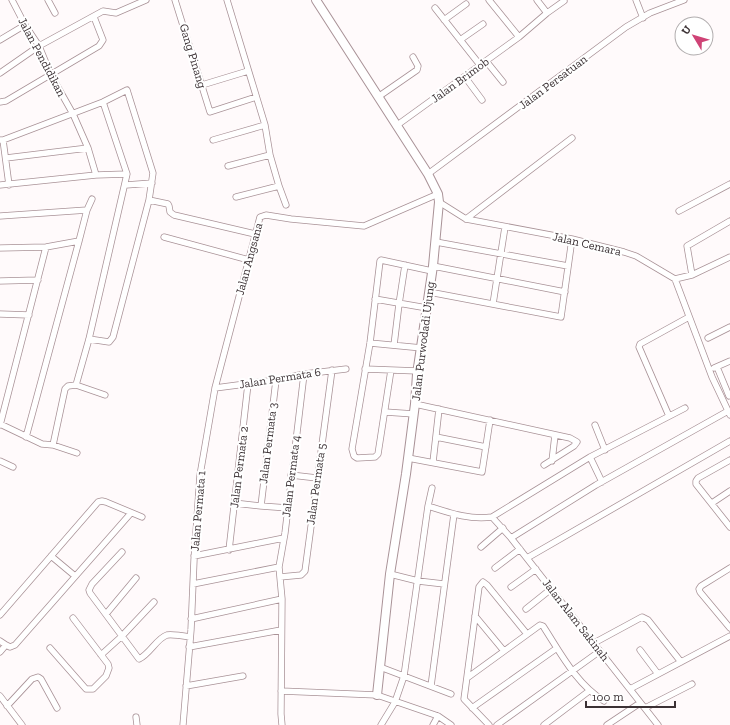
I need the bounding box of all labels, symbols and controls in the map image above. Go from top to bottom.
street label: Jalan Pendidikan [15,15,69,99]
north arrow [674,16,714,56]
street label: Gang Pinang [177,22,210,90]
text: U [679,23,694,37]
street label: Jalan Persatuan [516,52,590,112]
street label: Jalan Brimob [428,54,492,106]
street label: Jalan Angsana [233,221,265,297]
street label: Jalan Cemara [551,229,623,259]
street label: Jalan Purwodadi Ujung [409,280,438,402]
street label: Jalan Permata 6 [238,365,322,391]
street label: Jalan Permata 3 [256,401,280,484]
street label: Jalan Permata 2 [227,425,251,509]
street label: Jalan Permata 4 [279,434,303,518]
street label: Jalan Permata 5 [303,442,329,526]
street label: Jalan Permata 1 [188,470,209,552]
street label: Jalan Alam Sakinah [540,576,613,664]
scale bar [586,683,675,709]
text: 100 m [592,690,624,704]

